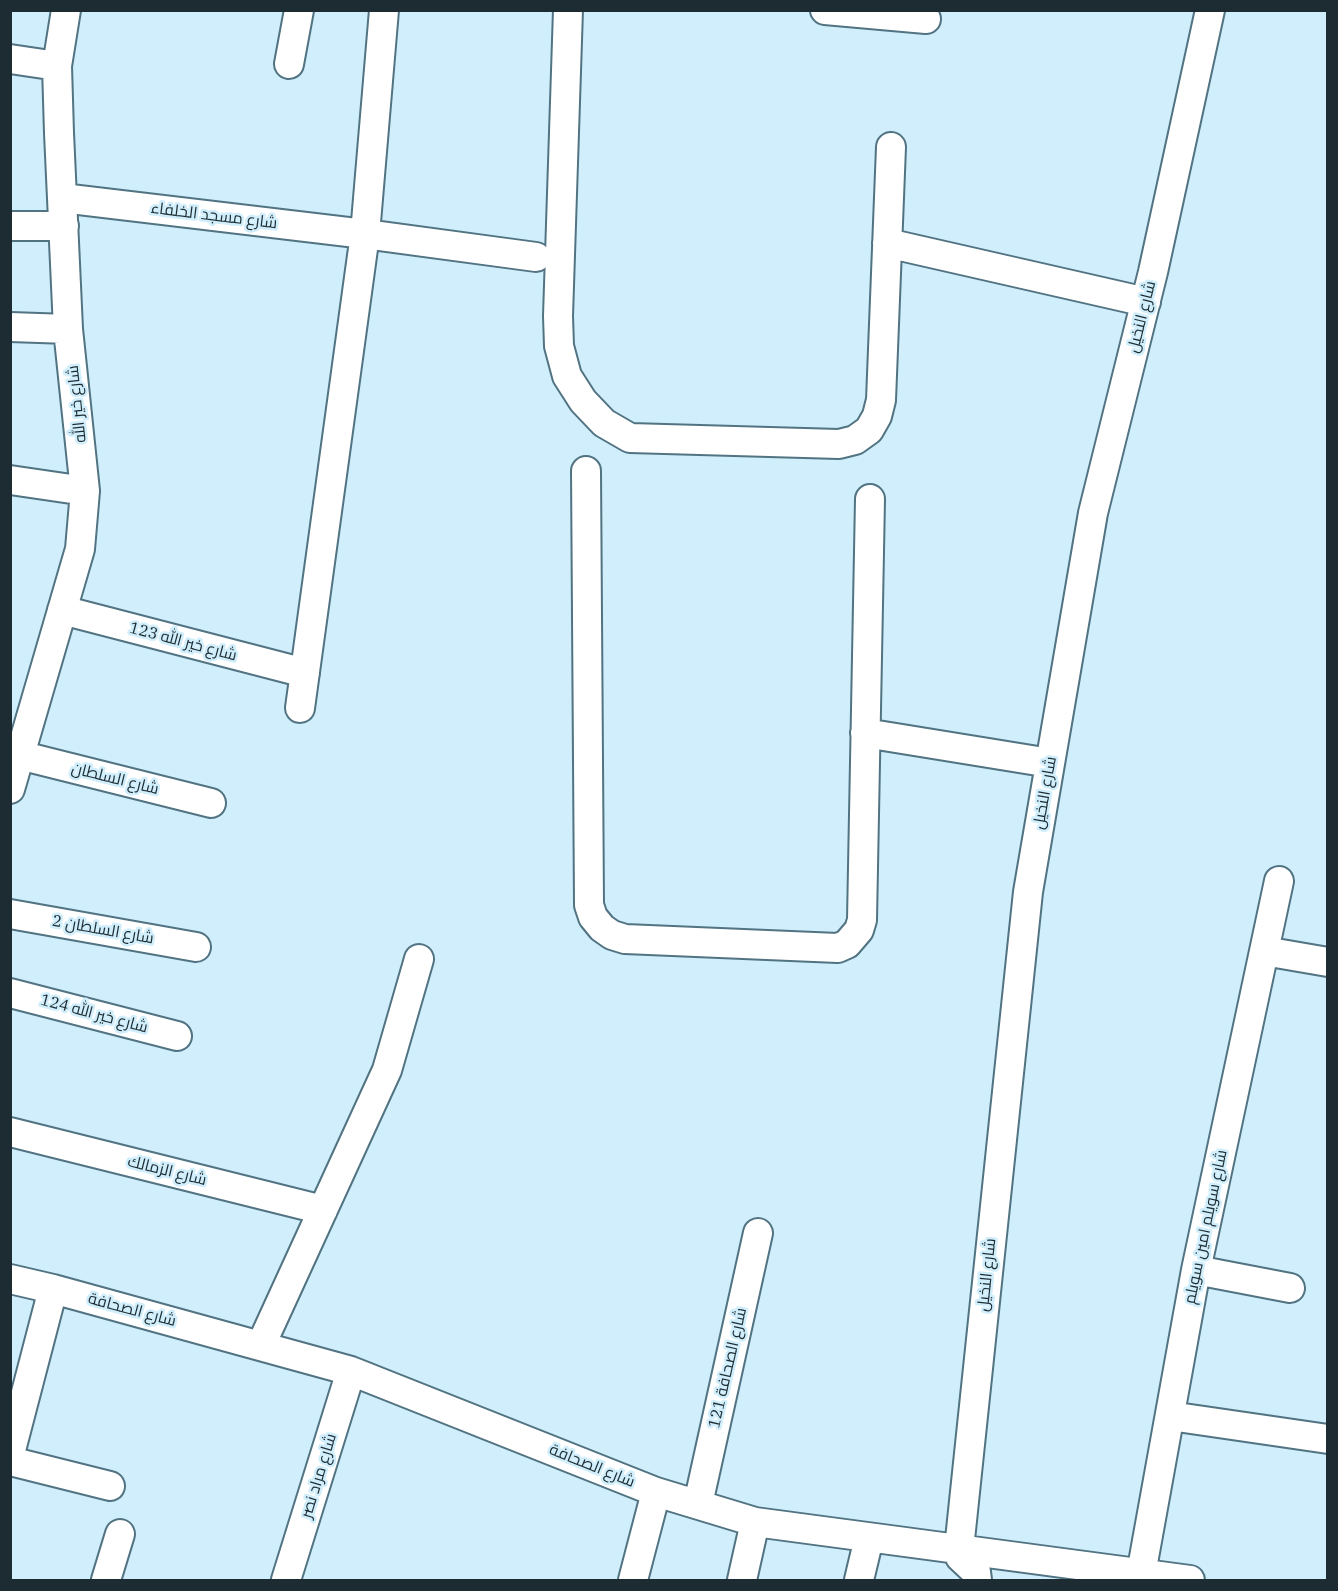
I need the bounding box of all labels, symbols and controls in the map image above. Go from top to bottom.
street label: شارع مسجد الخلفاء [150,199,278,233]
street label: شارع النخيل [1124,279,1160,355]
street label: شارع خير الله [63,364,91,444]
street label: شارع خير الله 123 [127,618,239,666]
street label: شارع النخيل [1029,755,1061,831]
street label: شارع السلطان [69,759,161,799]
street label: شارع السلطان 2 [51,912,155,948]
street label: شارع خير الله 124 [38,990,150,1038]
street label: شارع سويلم امين سويلم [1180,1148,1232,1306]
street label: شارع الزمالك [126,1152,208,1190]
street label: شارع النخيل [974,1237,1000,1313]
street label: شارع الصحافة [86,1289,178,1331]
street label: شارع الصحافة 121 [705,1306,751,1430]
street label: شارع مراد نصر [297,1431,341,1521]
street label: شارع الصحافة [547,1440,637,1492]

